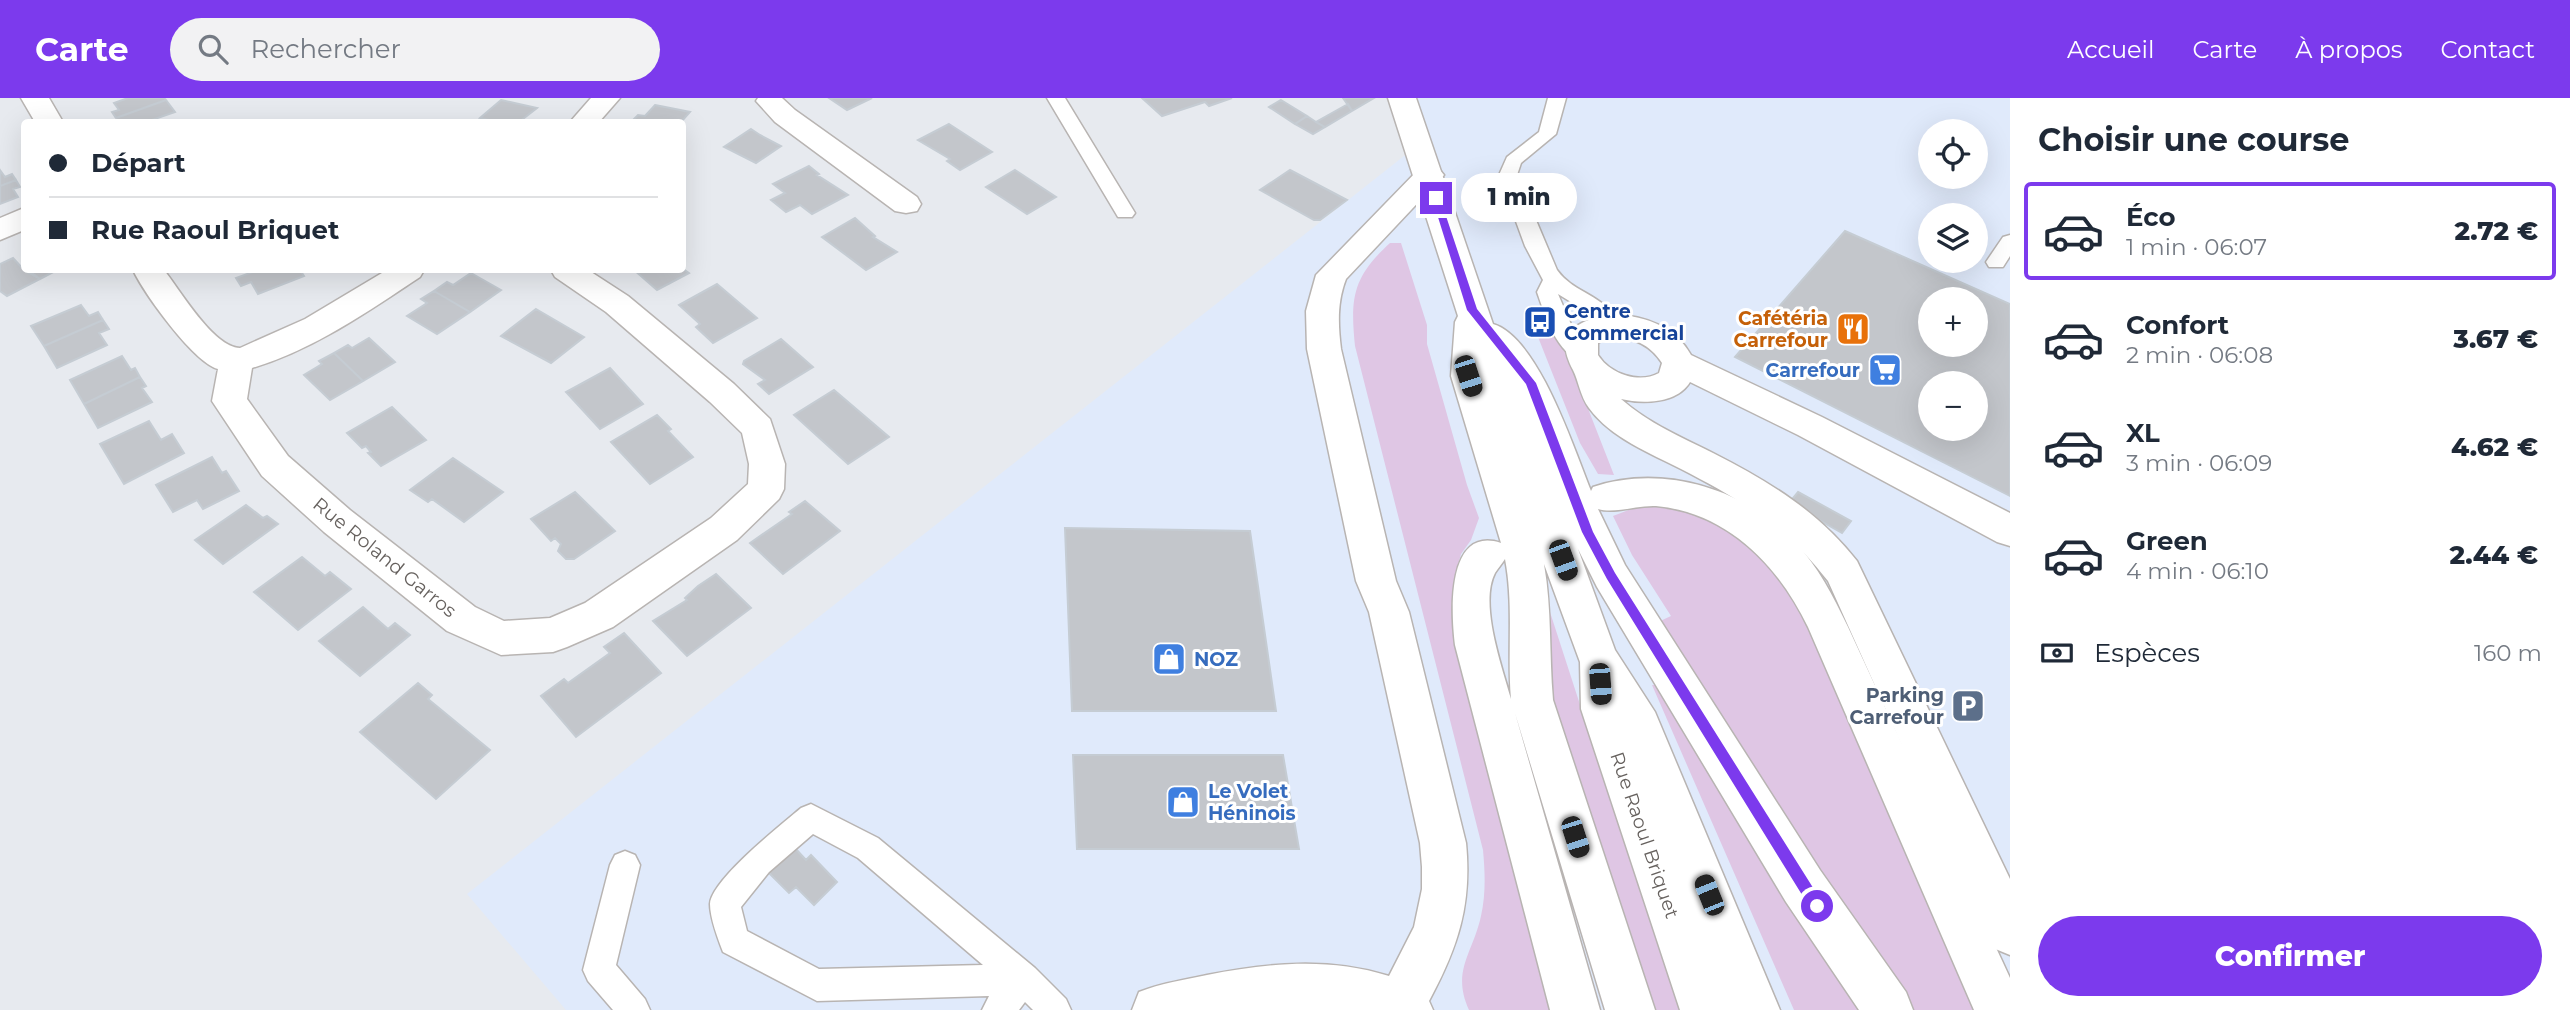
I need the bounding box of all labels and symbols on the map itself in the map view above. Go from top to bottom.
callout: 1 min [1460,174,1576,222]
route end [1420,182,1452,214]
place label: Centre Commercial [1564,300,1684,345]
bus stop icon: Centre Commercial [1521,303,1559,341]
place label: Cafétéria Carrefour [1734,307,1828,352]
restaurant icon: Cafétéria Carrefour [1834,310,1872,348]
supermarket icon: Carrefour [1866,351,1904,389]
car [1452,353,1485,399]
place label: Carrefour [1766,359,1860,382]
street label: Rue Roland Garros [308,493,461,622]
car [1546,537,1581,583]
shop icon: NOZ [1150,640,1188,678]
place label: NOZ [1194,648,1238,671]
car [1589,662,1612,706]
place label: Parking Carrefour [1850,684,1944,729]
parking icon: Parking Carrefour [1949,687,1987,725]
street label: Rue Raoul Briquet [1605,749,1684,922]
place label: Le Volet Héninois [1208,780,1296,825]
shop icon: Le Volet Héninois [1164,783,1202,821]
car [1559,814,1592,860]
car [1692,872,1727,918]
route start [1801,890,1833,922]

